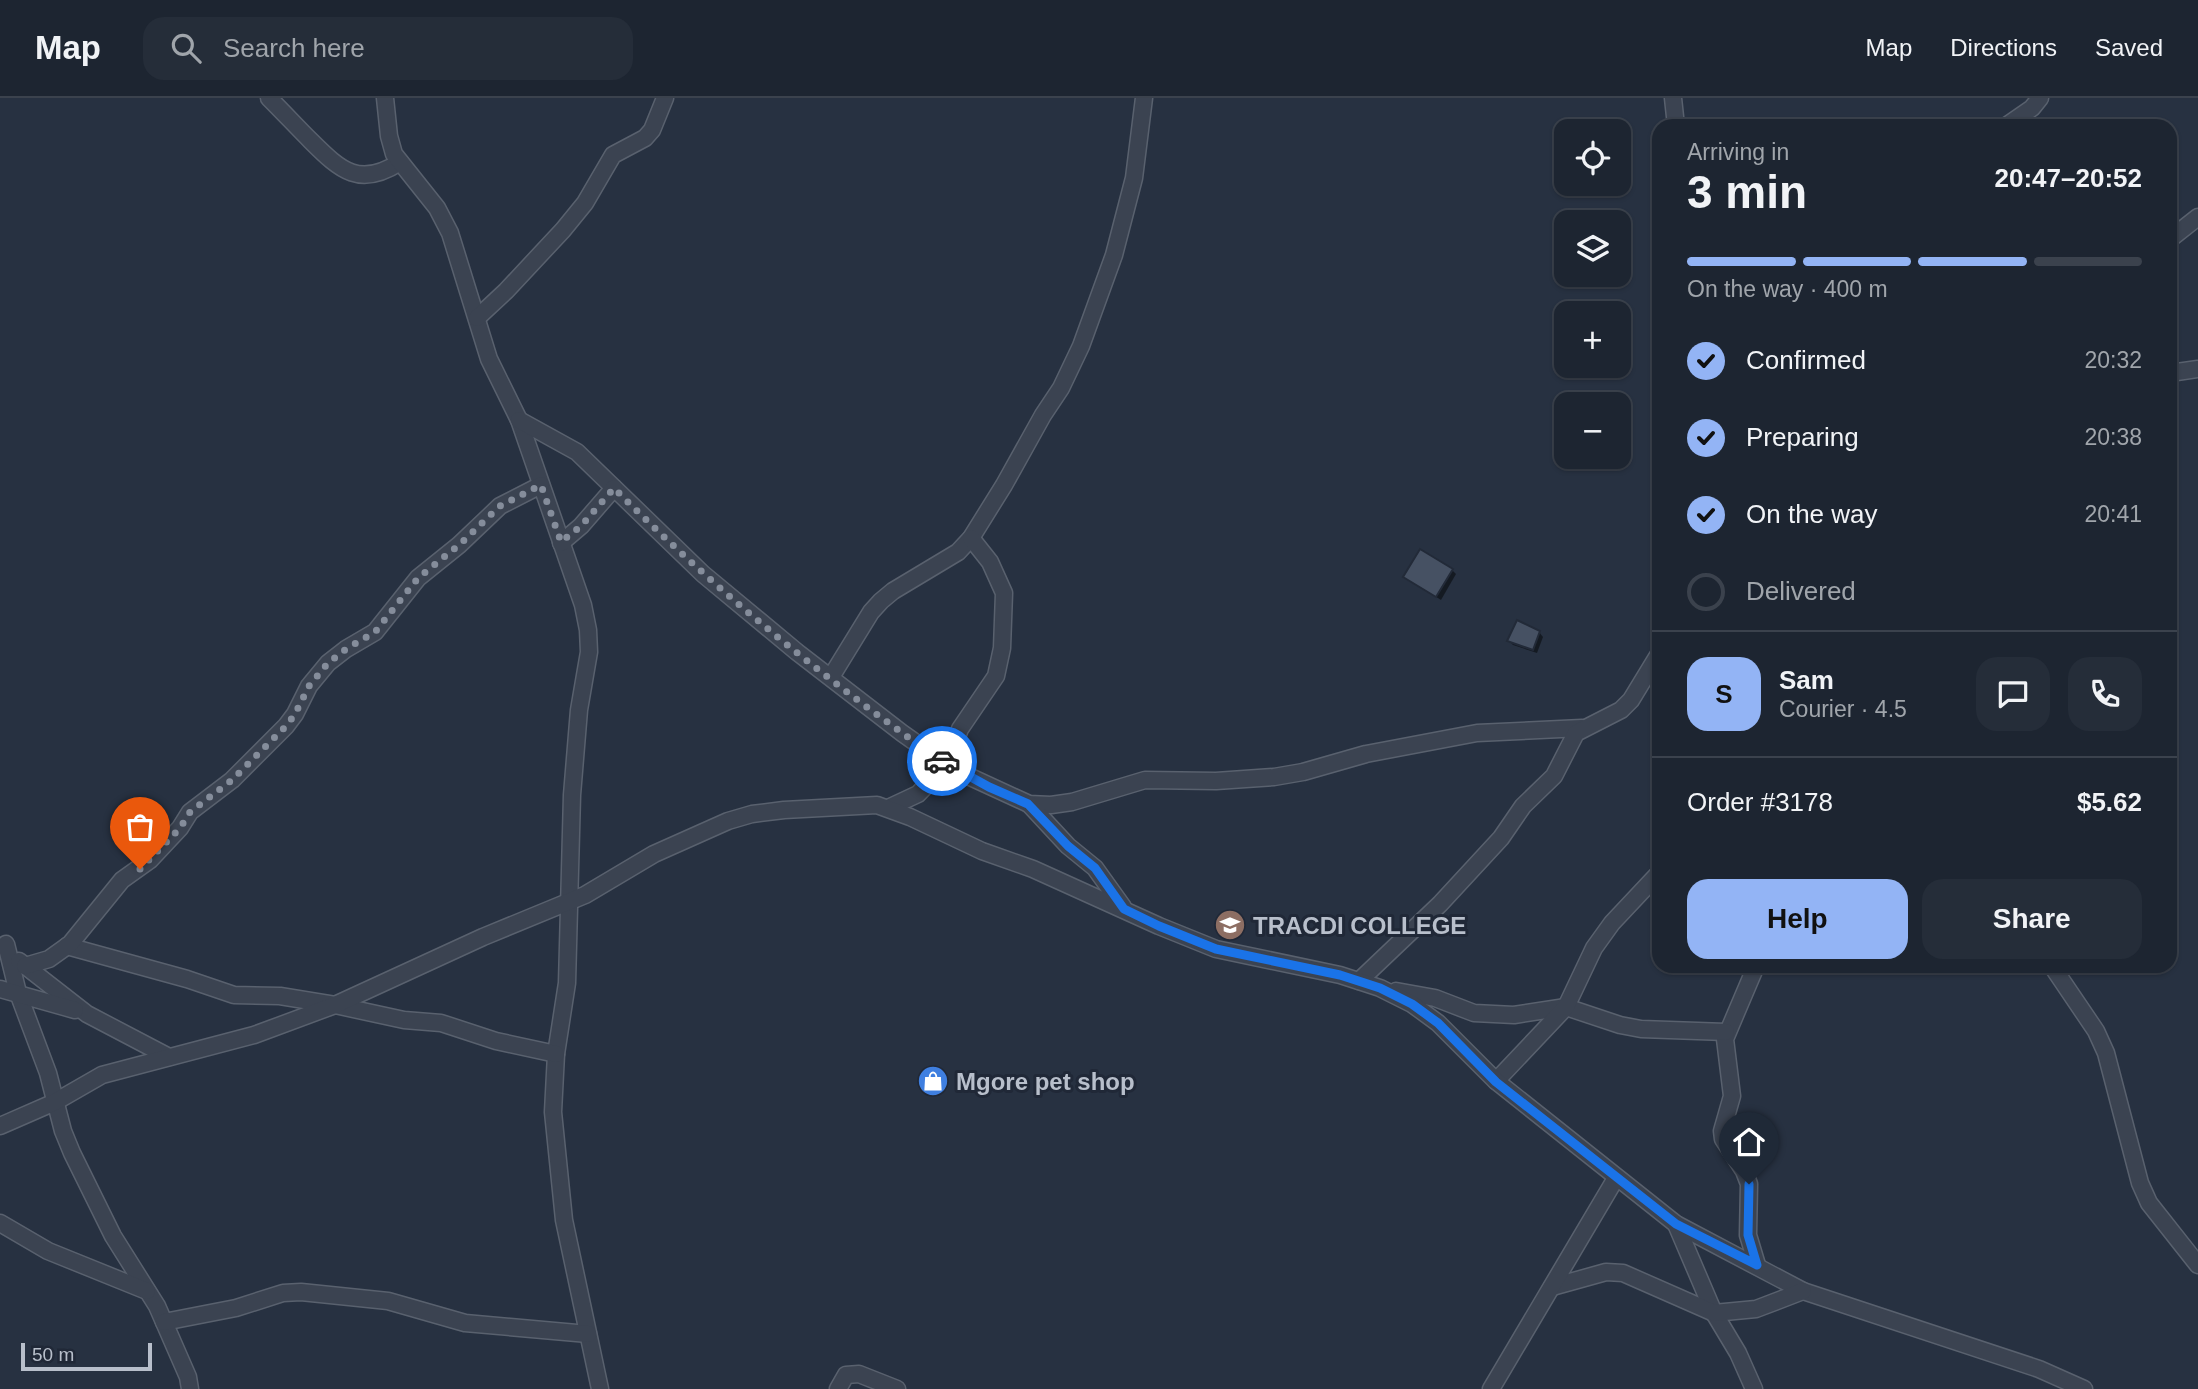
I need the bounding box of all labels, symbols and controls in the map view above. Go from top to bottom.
search box [143,17,633,80]
text: Map [35,29,101,66]
icon: search [167,29,205,67]
text: Search here [223,33,365,63]
text: Map [1866,34,1912,61]
text: Directions [1950,34,2057,61]
text: Saved [2095,34,2163,61]
map controls [1554,119,1631,469]
button: locate [1554,119,1631,196]
text: Arriving in [1687,139,1789,165]
text: 20:47–20:52 [1995,163,2142,193]
text: 3 min [1687,166,1807,218]
button: layers [1554,210,1631,287]
text: On the way · 400 m [1687,276,1888,302]
button: + [1554,301,1631,378]
icon: check [1687,342,1725,380]
text: Confirmed [1746,345,1866,375]
text: 20:32 [2084,347,2142,373]
button: − [1554,392,1631,469]
icon: check [1687,419,1725,457]
text: Preparing [1746,422,1859,452]
text: 20:38 [2084,424,2142,450]
icon: check [1687,496,1725,534]
text: On the way [1746,499,1878,529]
text: 20:41 [2084,501,2142,527]
text: Delivered [1746,576,1856,606]
button: chat [1976,657,2050,731]
button: phone [2068,657,2142,731]
text: Sam [1779,665,1834,695]
text: S [1715,679,1733,709]
text: Courier · 4.5 [1779,696,1907,722]
courier [907,726,977,796]
icon: car [923,742,961,780]
text: Order #3178 [1687,787,1833,817]
text: $5.62 [2077,787,2142,817]
pin [110,797,170,869]
icon: bag [121,808,159,846]
button: Help [1687,879,1908,959]
button: Share [1922,879,2142,959]
school or university icon: TRACDI COLLEGE [1213,908,1247,942]
place label: TRACDI COLLEGE [1253,912,1466,939]
shop icon: Mgore pet shop [916,1064,950,1098]
place label: Mgore pet shop [956,1068,1135,1095]
pin [1719,1112,1779,1184]
icon: home [1730,1123,1768,1161]
scale bar [21,1340,152,1372]
text: 50 m [32,1344,74,1365]

